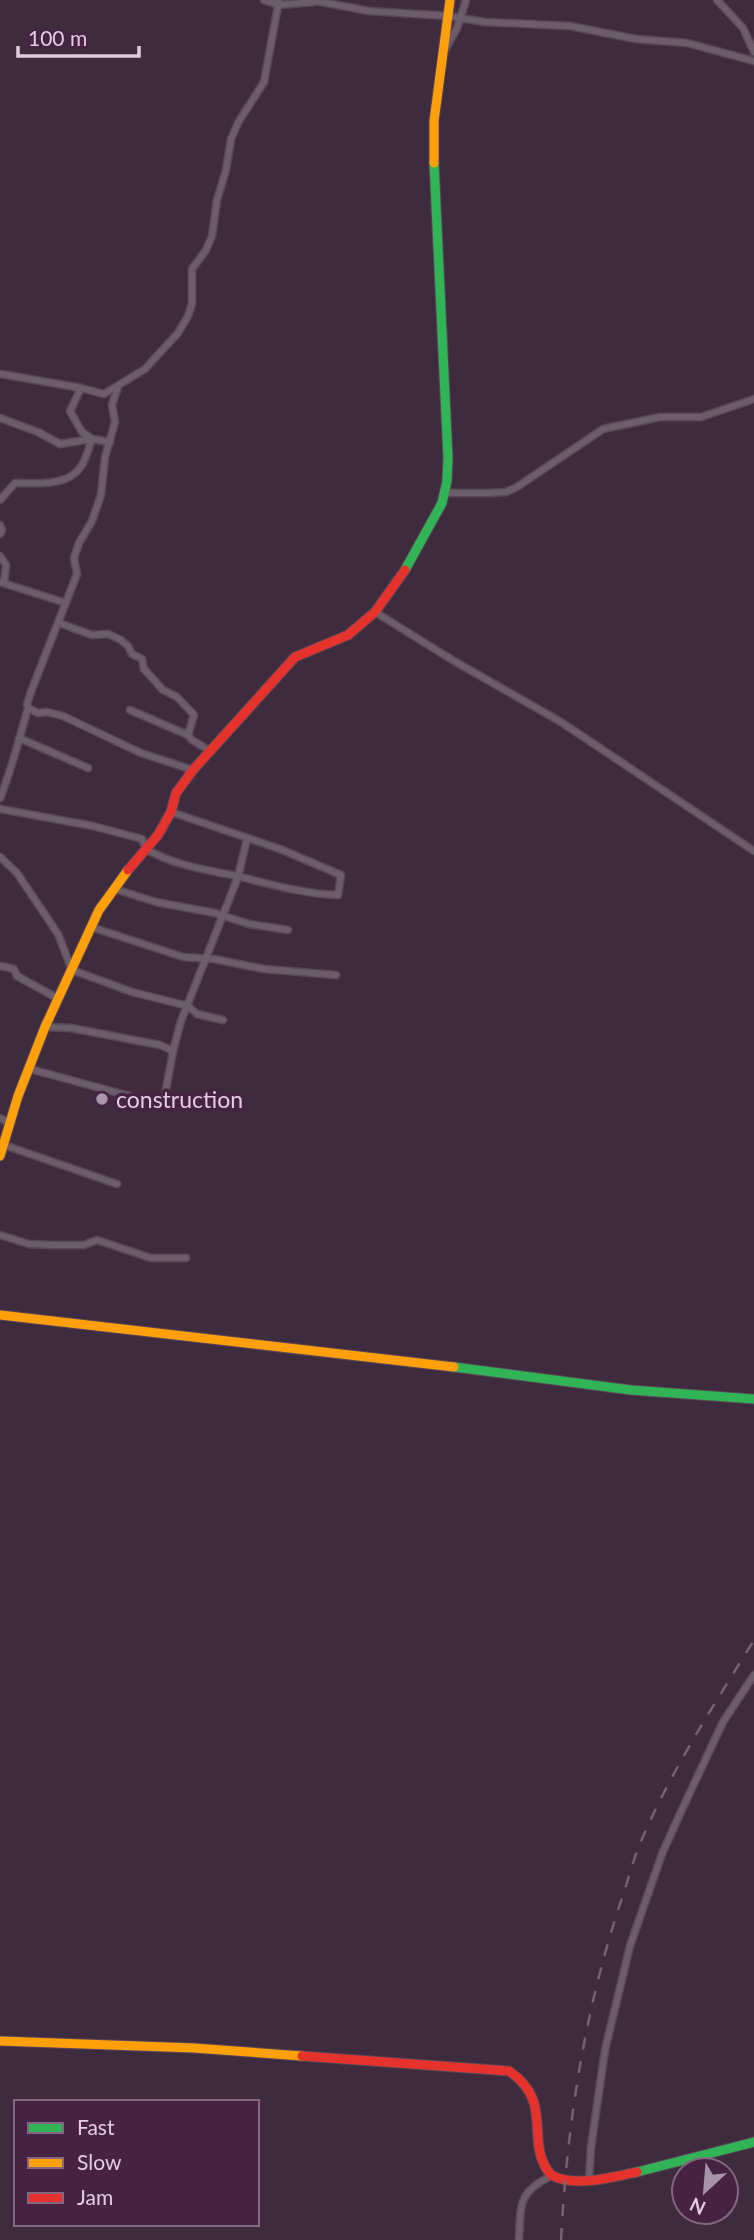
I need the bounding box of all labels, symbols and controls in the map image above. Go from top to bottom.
scale bar [18,14,138,58]
text: 100 m [28,25,87,50]
place label: construction [116,1085,243,1113]
marker: construction [94,1091,110,1107]
legend [14,2100,259,2226]
text: Fast [77,2114,115,2139]
text: Slow [77,2149,122,2174]
north arrow [670,2156,740,2226]
text: Jam [77,2184,113,2209]
text: N [686,2193,709,2220]

